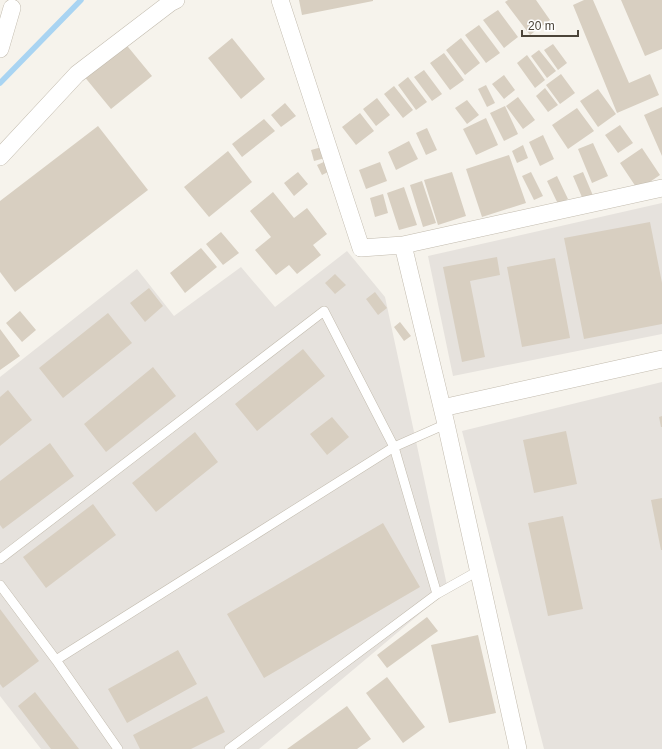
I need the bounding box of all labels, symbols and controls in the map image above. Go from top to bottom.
scale bar [522,12,578,38]
text: 20 m [528,19,555,33]

